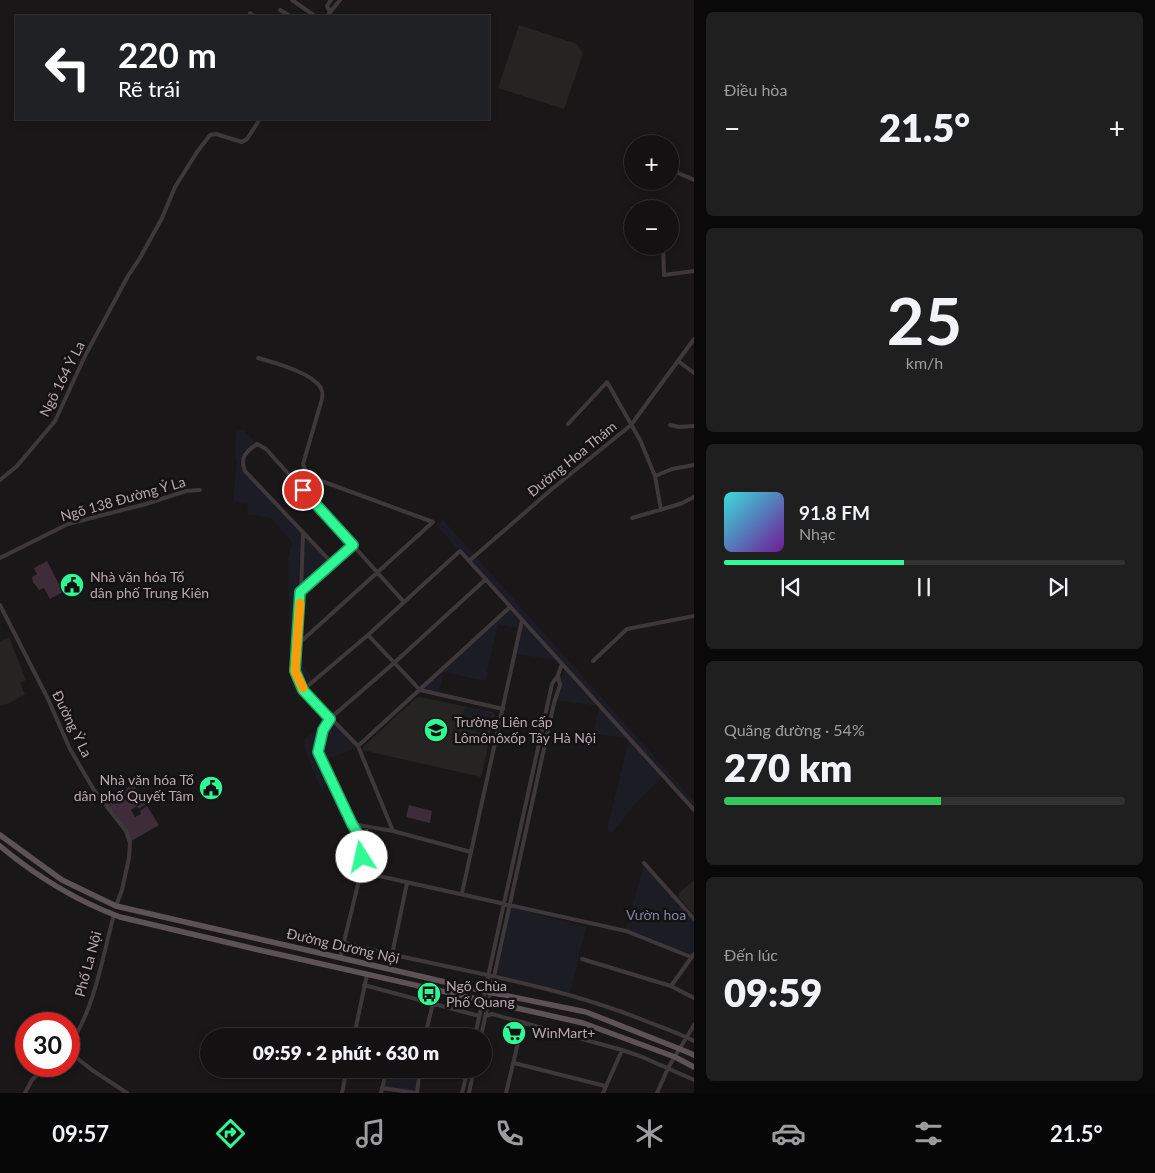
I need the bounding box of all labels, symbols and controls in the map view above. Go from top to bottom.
text: 220 m [118,33,217,75]
icon: left [35,35,100,100]
text: Rẽ trái [118,75,180,102]
text: Điều hòa [724,80,787,99]
text: 21.5° [879,104,970,150]
text: − [724,111,740,145]
text: + [1109,111,1125,145]
map controls [624,135,679,255]
button: + [624,135,679,190]
button: − [624,200,679,255]
text: 25 [887,281,962,359]
street label: Ngõ 164 Ỷ La [35,338,88,419]
text: km/h [906,353,943,372]
street label: Đường Hoa Thám [524,417,620,500]
pin [282,469,324,511]
street label: Ngõ 138 Đường Ỷ La [58,473,187,524]
icon: arrive [289,476,317,504]
text: 91.8 FM [799,501,870,524]
text: Nhạc [799,524,836,543]
place label: Nhà văn hóa Tổ dân phố Trung Kiên [90,568,209,601]
public building icon: Nhà văn hóa Tổ dân phố Trung Kiên [59,572,85,598]
icon: previous [777,573,805,601]
icon: pause [910,573,938,601]
icon: next [1044,573,1072,601]
street label: Đường Ỷ La [49,688,96,760]
place label: Trường Liên cấp Lômônôxốp Tây Hà Nội [454,713,596,746]
school or university icon: Trường Liên cấp Lômônôxốp Tây Hà Nội [423,717,449,743]
text: Quãng đường · 54% [724,720,865,739]
text: 270 km [724,744,852,790]
place label: Nhà văn hóa Tổ dân phố Quyết Tâm [74,771,194,804]
public building icon: Nhà văn hóa Tổ dân phố Quyết Tâm [198,775,224,801]
position arrow [335,830,387,882]
park label: Vườn hoa [626,906,686,923]
street label: Đường Dương Nội [285,924,401,967]
street label: Phố La Nội [71,929,104,999]
text: Đến lúc [724,945,778,964]
text: 09:59 [724,969,822,1015]
place label: Ngõ Chùa Phổ Quang [446,977,515,1010]
bus stop icon: Ngõ Chùa Phổ Quang [416,981,442,1007]
speed limit sign: 30 [15,1012,80,1077]
supermarket icon: WinMart+ [501,1020,527,1046]
place label: WinMart+ [532,1024,595,1041]
text: 09:59 · 2 phút · 630 m [253,1041,439,1064]
icon: directions [213,1116,248,1151]
icon: music [353,1116,388,1151]
icon: phone [492,1116,527,1151]
icon: climate [632,1116,667,1151]
icon: car [771,1116,806,1151]
icon: filters [911,1116,946,1151]
text: 09:57 [52,1120,109,1147]
text: 21.5° [1050,1120,1103,1147]

